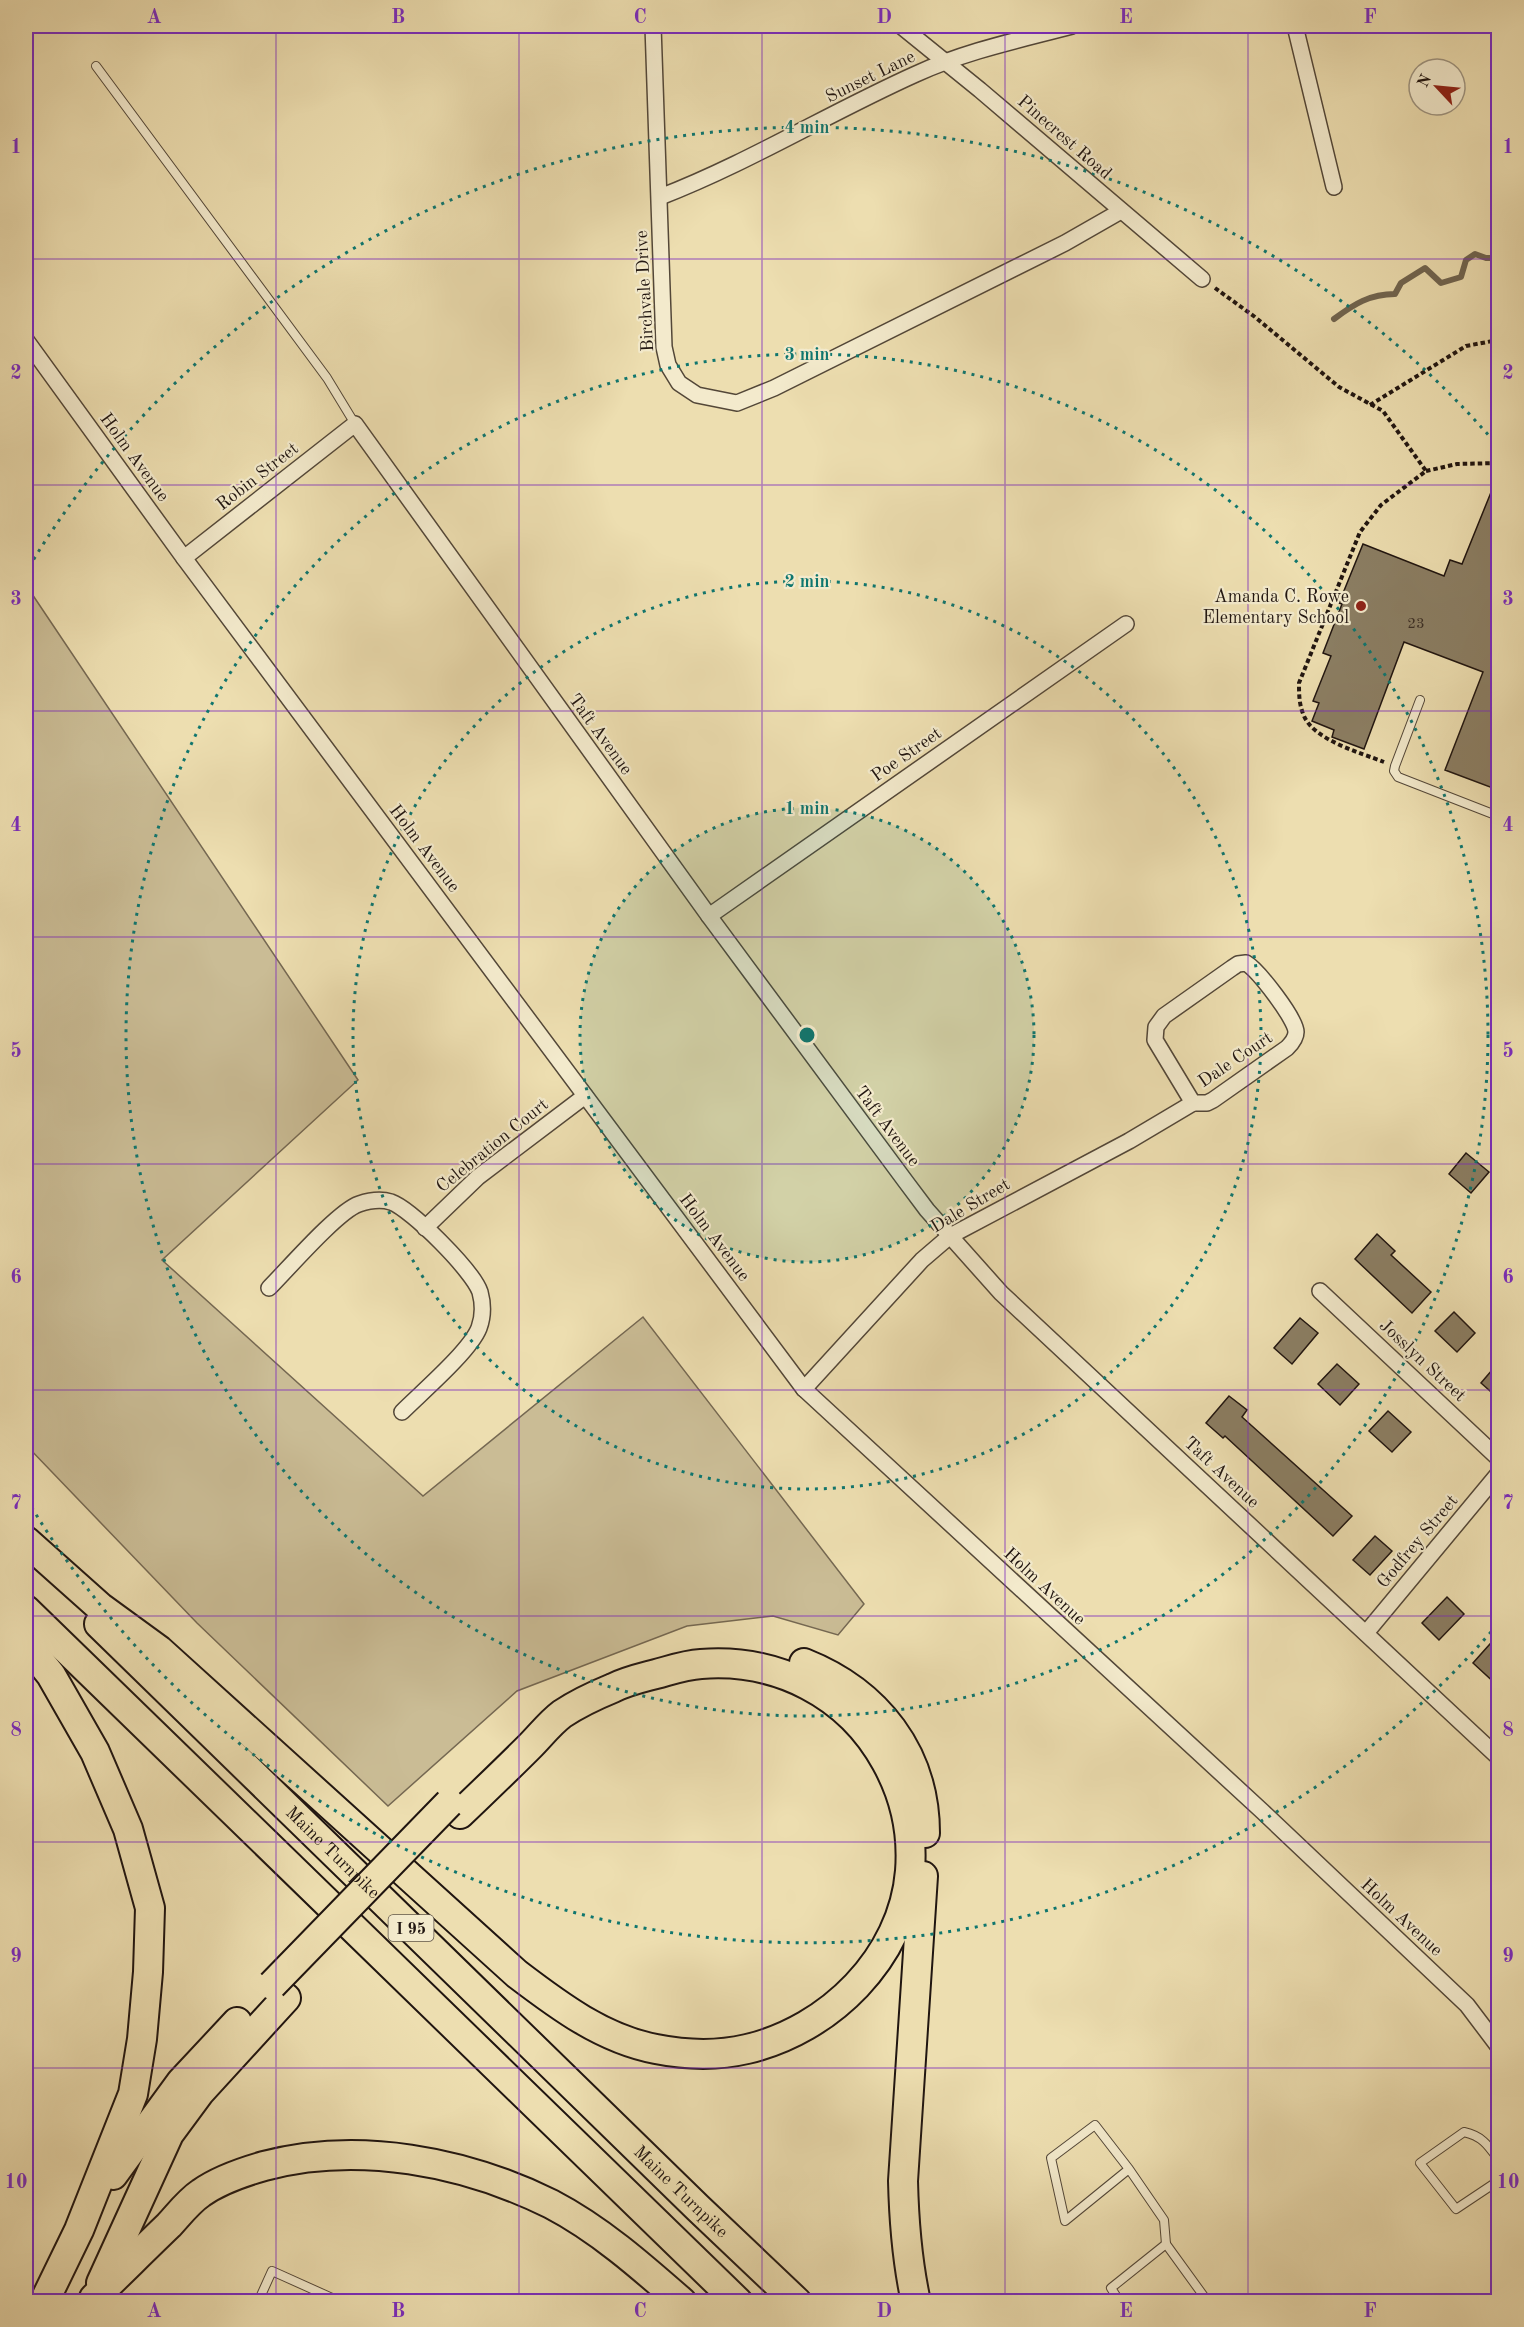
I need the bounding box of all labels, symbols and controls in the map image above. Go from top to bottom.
text: A [146,8,162,28]
text: B [391,8,405,28]
text: C [633,8,647,28]
text: D [876,8,892,28]
text: E [1119,8,1133,28]
text: F [1363,8,1377,28]
street label: Sunset Lane [823,48,918,106]
north arrow [1407,57,1467,117]
text: N [1415,72,1436,90]
street label: Pinecrest Road [1014,92,1115,183]
text: 4 min [784,119,830,137]
text: 1 [10,138,22,158]
text: 1 [1502,138,1514,158]
street label: Birchvale Drive [633,230,657,352]
text: 3 min [784,346,830,364]
text: 2 [10,364,22,384]
text: 2 [1502,364,1514,384]
street label: Holm Avenue [96,410,172,505]
street label: Robin Street [213,439,302,514]
text: 2 min [784,573,830,591]
place label: Amanda C. Rowe Elementary School [1202,588,1349,627]
text: 3 [10,590,22,610]
text: 3 [1502,590,1514,610]
marker: Amanda C. Rowe Elementary School [1354,599,1368,613]
house number: 23 [1407,617,1425,632]
street label: Taft Avenue [565,691,635,778]
street label: Poe Street [868,724,945,785]
text: 1 min [784,800,830,818]
street label: Holm Avenue [386,801,463,896]
text: 4 [10,816,22,836]
text: 4 [1502,816,1514,836]
centre of rings [797,1025,817,1045]
street label: Dale Court [1195,1028,1276,1091]
text: 5 [10,1041,22,1062]
text: 5 [1502,1041,1514,1062]
street label: Taft Avenue [851,1083,923,1170]
street label: Celebration Court [433,1095,552,1196]
street label: Dale Street [928,1175,1013,1236]
street label: Holm Avenue [676,1190,753,1285]
text: 6 [10,1268,22,1288]
text: 6 [1502,1268,1514,1288]
street label: Josslyn Street [1376,1316,1469,1405]
street label: Taft Avenue [1180,1434,1262,1512]
street label: Godfrey Street [1374,1492,1462,1592]
text: 7 [10,1494,22,1514]
text: 7 [1502,1494,1514,1514]
street label: Holm Avenue [1000,1545,1089,1629]
text: 8 [10,1721,22,1741]
text: 8 [1502,1721,1514,1741]
street label: Maine Turnpike [282,1803,383,1903]
street label: Holm Avenue [1357,1876,1446,1960]
road number: I 95 [388,1915,434,1941]
text: 9 [10,1947,22,1967]
text: 9 [1502,1947,1514,1967]
street label: Maine Turnpike [630,2143,731,2242]
text: 10 [4,2173,28,2193]
text: 10 [1496,2173,1520,2193]
text: A [146,2302,162,2322]
text: B [391,2302,405,2322]
text: C [633,2302,647,2322]
text: D [876,2302,892,2322]
text: E [1119,2302,1133,2322]
text: F [1363,2302,1377,2322]

